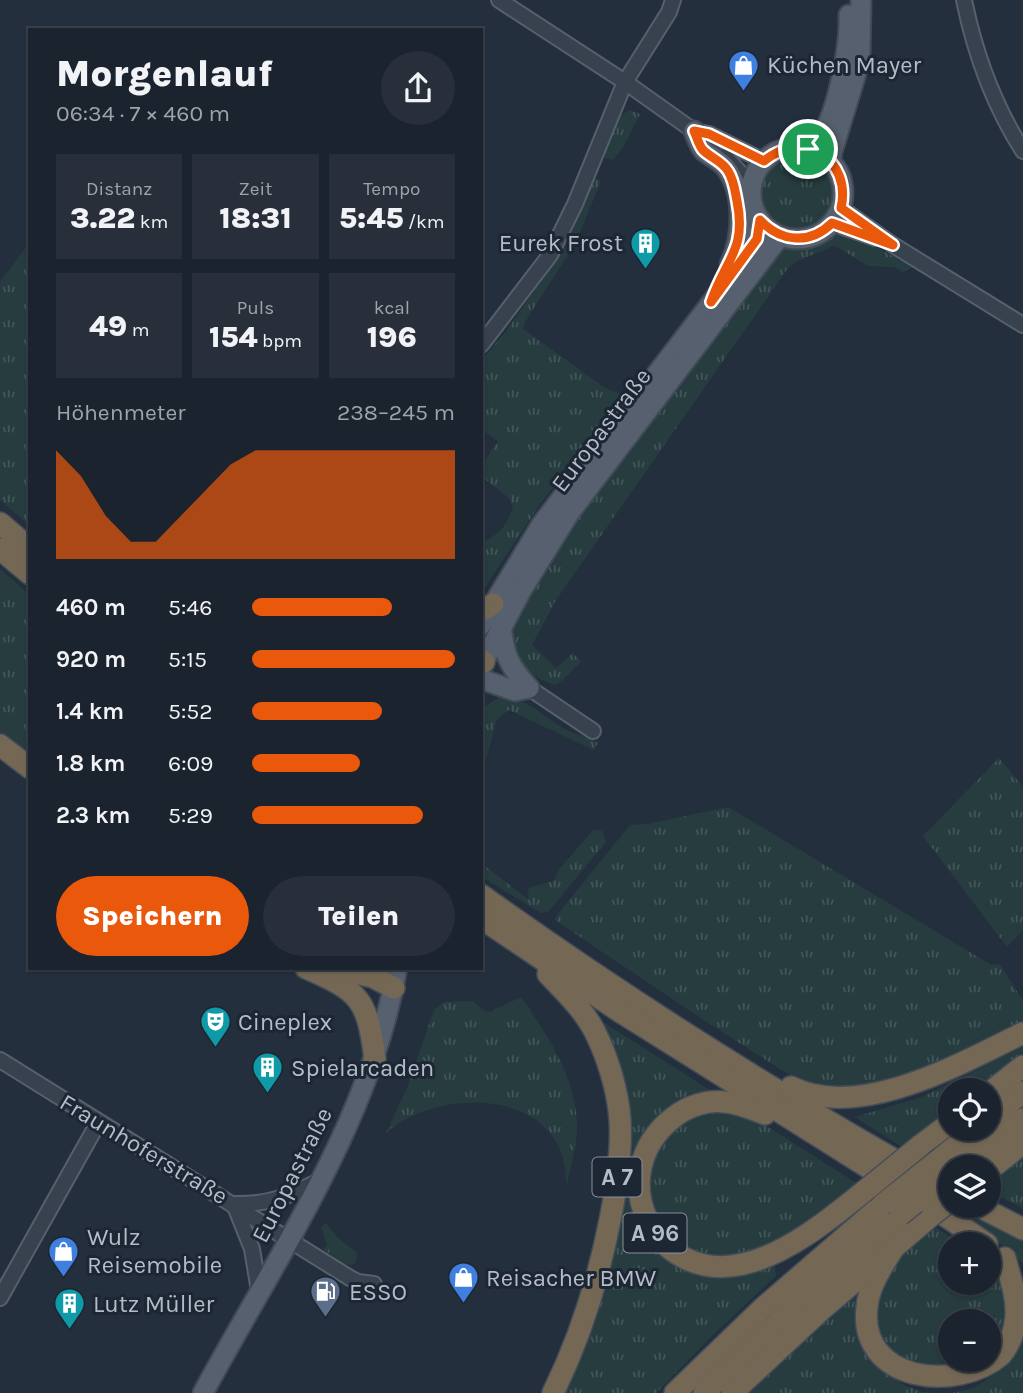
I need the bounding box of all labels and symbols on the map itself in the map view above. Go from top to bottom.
shop icon: Küchen Mayer [727,48,761,92]
place label: Küchen Mayer [767,51,922,79]
pin [778,119,838,179]
building icon: Eurek Frost [629,226,663,270]
place label: Eurek Frost [499,229,623,257]
street label: Europastraße [545,363,657,497]
theatre icon: Cineplex [198,1005,232,1049]
place label: Cineplex [238,1008,332,1036]
building icon: Spielarcaden [251,1051,285,1095]
place label: Spielarcaden [291,1054,434,1082]
street label: Fraunhoferstraße [55,1088,233,1210]
street label: Europastraße [246,1103,338,1247]
road number: A 7 [592,1158,642,1196]
road number: A 96 [624,1214,686,1252]
place label: Wulz Reisemobile [87,1223,222,1279]
shop icon: Wulz Reisemobile [47,1234,81,1278]
shop icon: Reisacher BMW [446,1261,480,1305]
place label: Reisacher BMW [486,1264,657,1292]
fuel station icon: ESSO [309,1275,343,1319]
place label: ESSO [349,1278,407,1306]
building icon: Lutz Müller [53,1287,87,1331]
place label: Lutz Müller [93,1290,214,1318]

